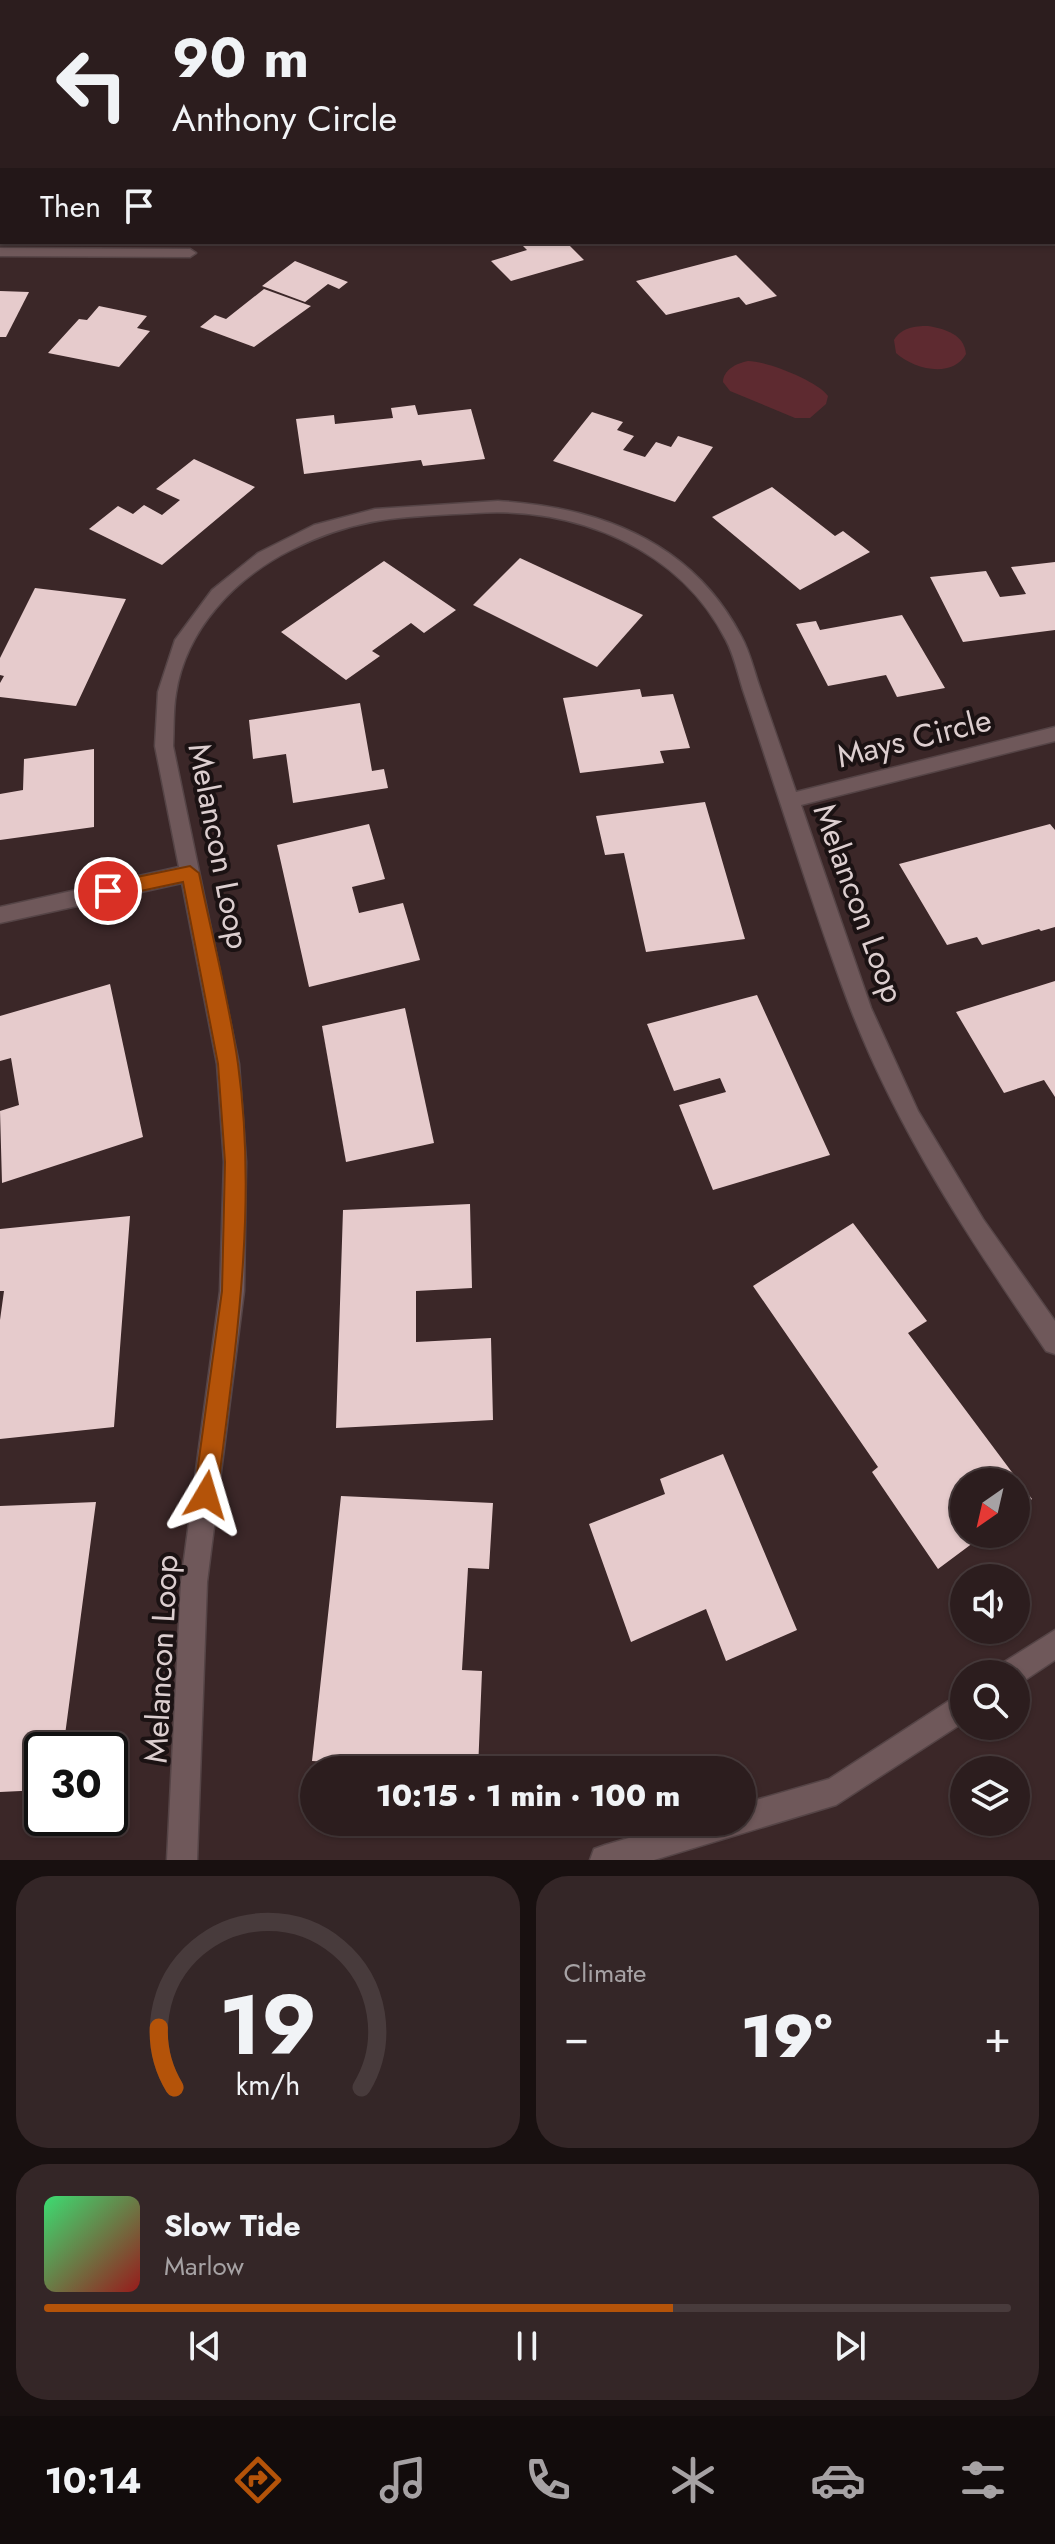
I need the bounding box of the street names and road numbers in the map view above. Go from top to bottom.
street label: Mays Circle [832,697,996,779]
street label: Melancon Loop [177,739,261,953]
street label: Melancon Loop [802,797,916,1009]
street label: Melancon Loop [133,1554,189,1764]

